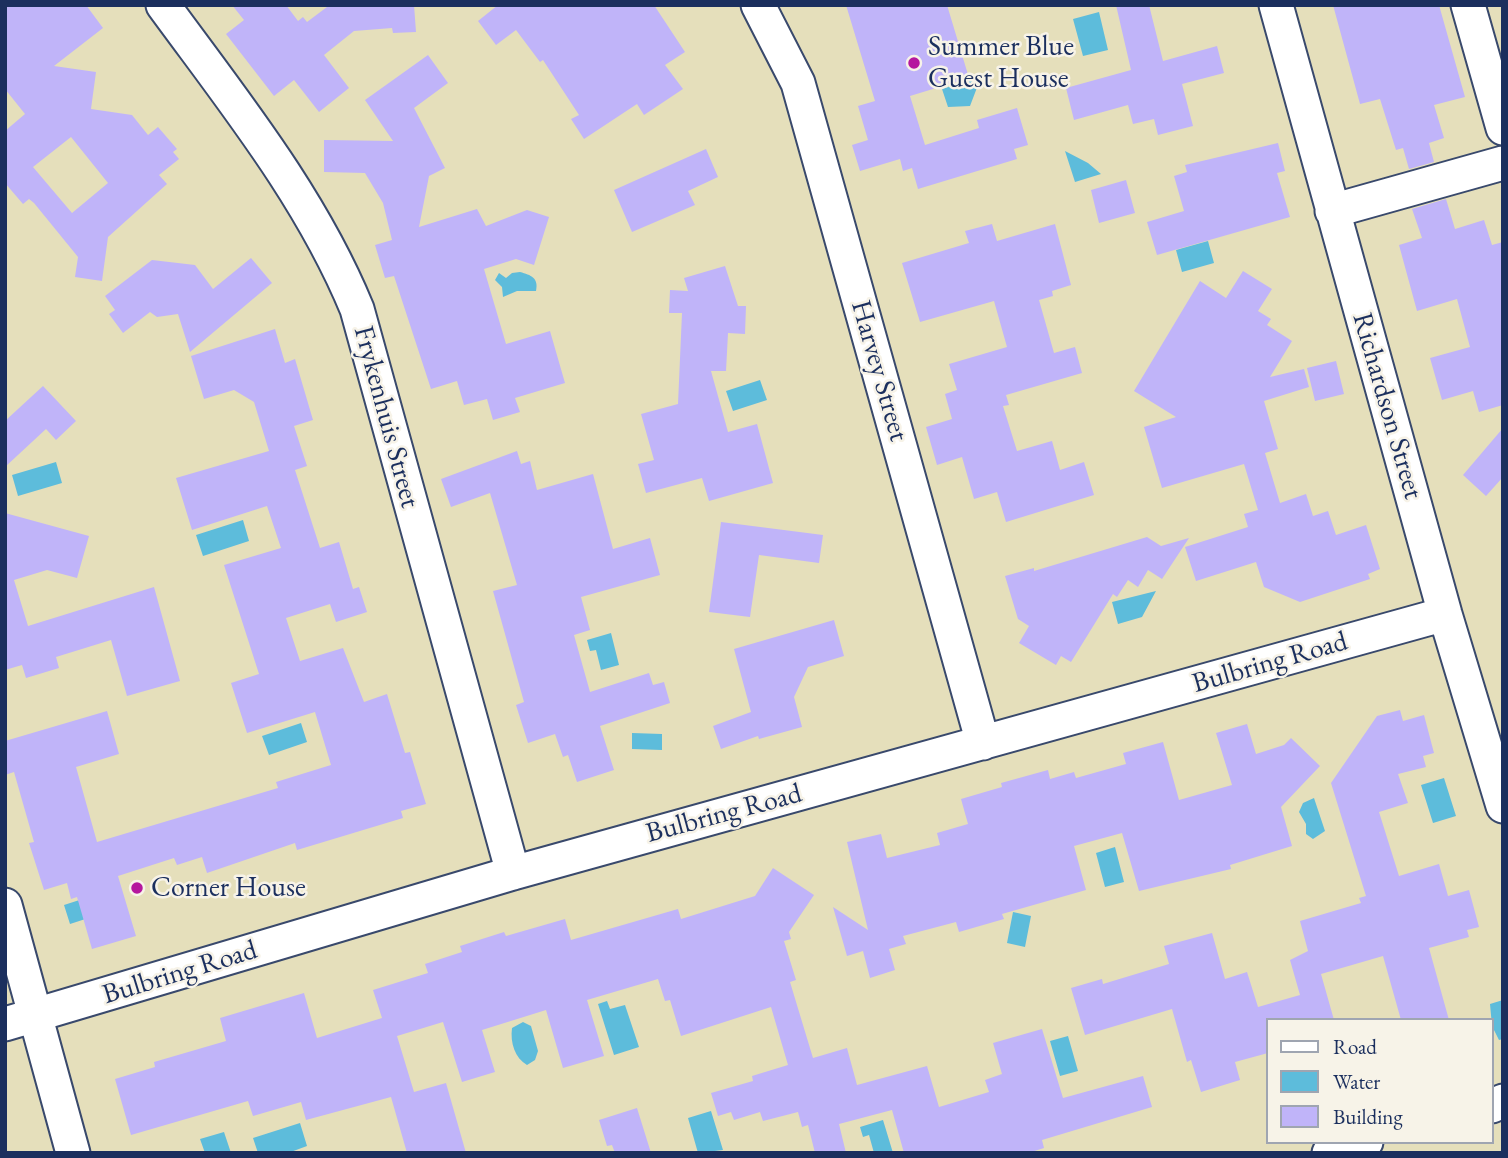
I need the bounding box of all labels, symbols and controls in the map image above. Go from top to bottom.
place label: Summer Blue Guest House [928,30,1074,96]
marker: Summer Blue Guest House [906,55,922,71]
street label: Harvey Street [843,297,915,445]
street label: Richardson Street [1344,309,1430,503]
street label: Frykenhuis Street [346,322,426,512]
street label: Bulbring Road [1189,625,1351,701]
street label: Bulbring Road [643,777,805,851]
place label: Corner House [151,871,306,905]
marker: Corner House [129,880,145,896]
street label: Bulbring Road [99,934,261,1012]
legend [1266,1018,1494,1144]
text: Road [1333,1033,1377,1060]
text: Water [1333,1068,1380,1095]
text: Building [1333,1103,1403,1130]

